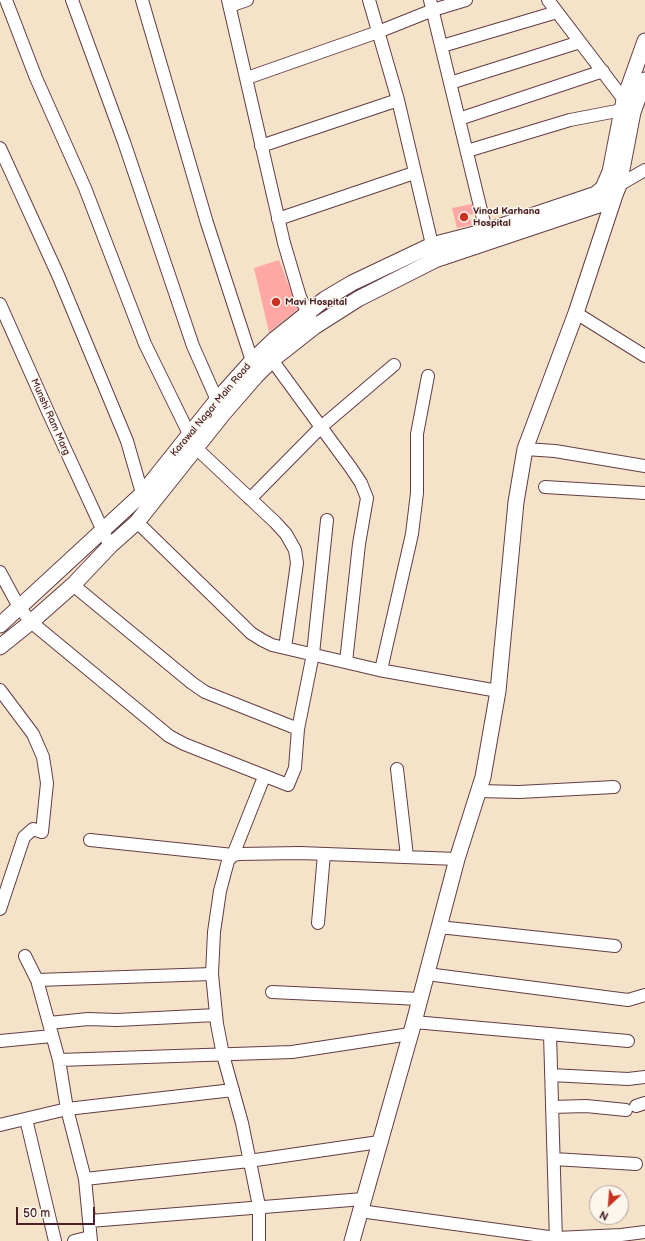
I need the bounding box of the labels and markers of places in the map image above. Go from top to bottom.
place label: Vinod Karhana Hospital [473,205,540,228]
marker: Vinod Karhana Hospital [458,211,470,223]
marker: Mavi Hospital [270,296,282,308]
place label: Mavi Hospital [285,296,347,308]

